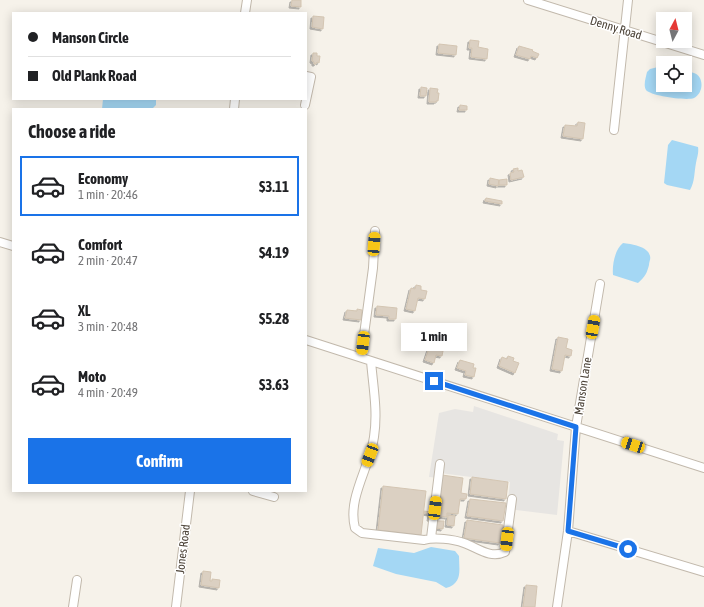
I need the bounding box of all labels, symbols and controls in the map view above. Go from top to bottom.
north arrow [656,12,692,48]
map controls [656,12,692,92]
street label: Denny Road [588,14,644,42]
text: Manson Circle [52,29,129,46]
button: locate [656,56,692,92]
text: Old Plank Road [52,67,137,84]
text: Choose a ride [28,121,116,142]
icon: car [30,168,66,204]
text: Economy [78,170,128,187]
text: $3.11 [259,178,289,195]
text: 1 min · 20:46 [78,187,138,202]
car [367,232,381,256]
icon: car [30,234,66,270]
text: Comfort [78,236,122,253]
text: $4.19 [259,244,289,261]
text: 2 min · 20:47 [78,253,138,268]
icon: car [30,300,66,336]
text: XL [78,302,91,319]
text: $5.28 [259,310,289,327]
car [585,314,601,340]
text: 3 min · 20:48 [78,319,138,334]
callout: 1 min [401,323,467,351]
text: 1 min [421,329,447,344]
car [356,330,370,356]
street label: Manson Lane [572,356,594,416]
icon: car [30,366,66,402]
text: Moto [78,368,106,385]
route end [425,372,443,390]
text: $3.63 [259,376,289,393]
text: 4 min · 20:49 [78,385,138,400]
car [620,436,646,454]
button: Confirm [28,438,291,484]
car [360,442,380,468]
car [428,495,442,521]
street label: Jones Road [173,524,193,574]
car [500,526,514,552]
route start [619,540,637,558]

